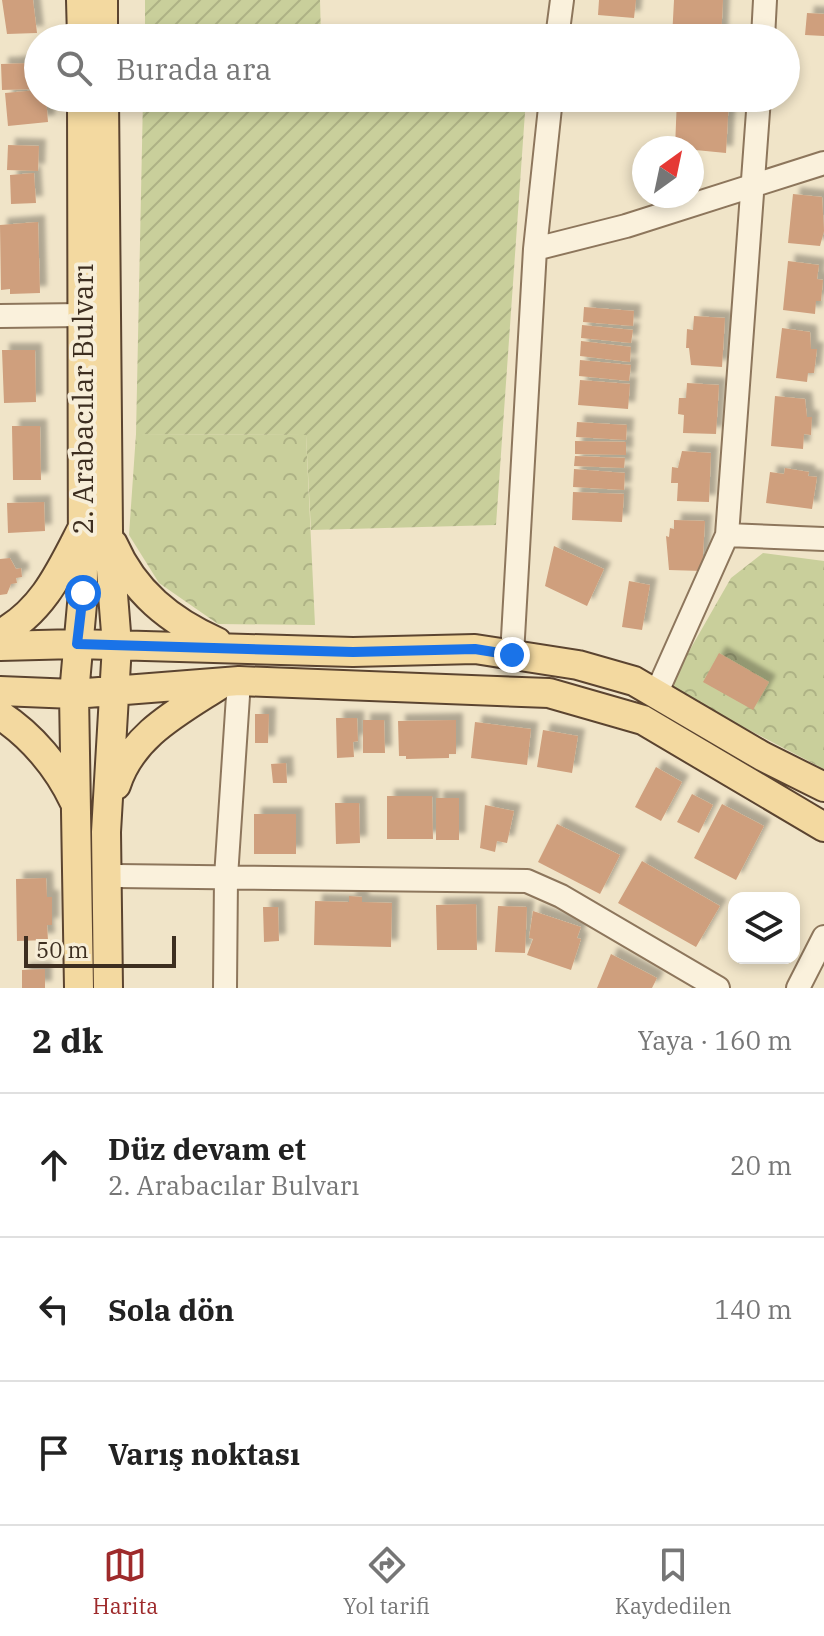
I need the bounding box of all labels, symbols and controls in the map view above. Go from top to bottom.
search box [24,24,800,112]
icon: search [52,46,96,90]
text: Burada ara [116,49,272,88]
north arrow [632,136,704,208]
street label: 2. Arabacılar Bulvarı [64,264,101,534]
route start [65,575,101,611]
route end [494,637,530,673]
map controls [728,892,800,964]
button: layers [728,892,800,964]
scale bar [24,932,176,968]
text: 50 m [36,935,88,964]
text: 2 dk [32,1018,103,1062]
text: Yaya · 160 m [638,1023,792,1057]
text: Düz devam et [108,1129,306,1168]
icon: ahead [32,1143,76,1187]
text: 20 m [730,1148,792,1182]
text: 2. Arabacılar Bulvarı [108,1168,360,1202]
icon: left [32,1287,76,1331]
text: Sola dön [108,1290,234,1329]
text: 140 m [714,1292,792,1326]
icon: arrive [32,1431,76,1475]
text: Varış noktası [108,1434,300,1473]
tab: Harita [92,1543,158,1620]
tab: Yol tarifi [343,1543,430,1620]
tab: Kaydedilen [615,1543,732,1620]

